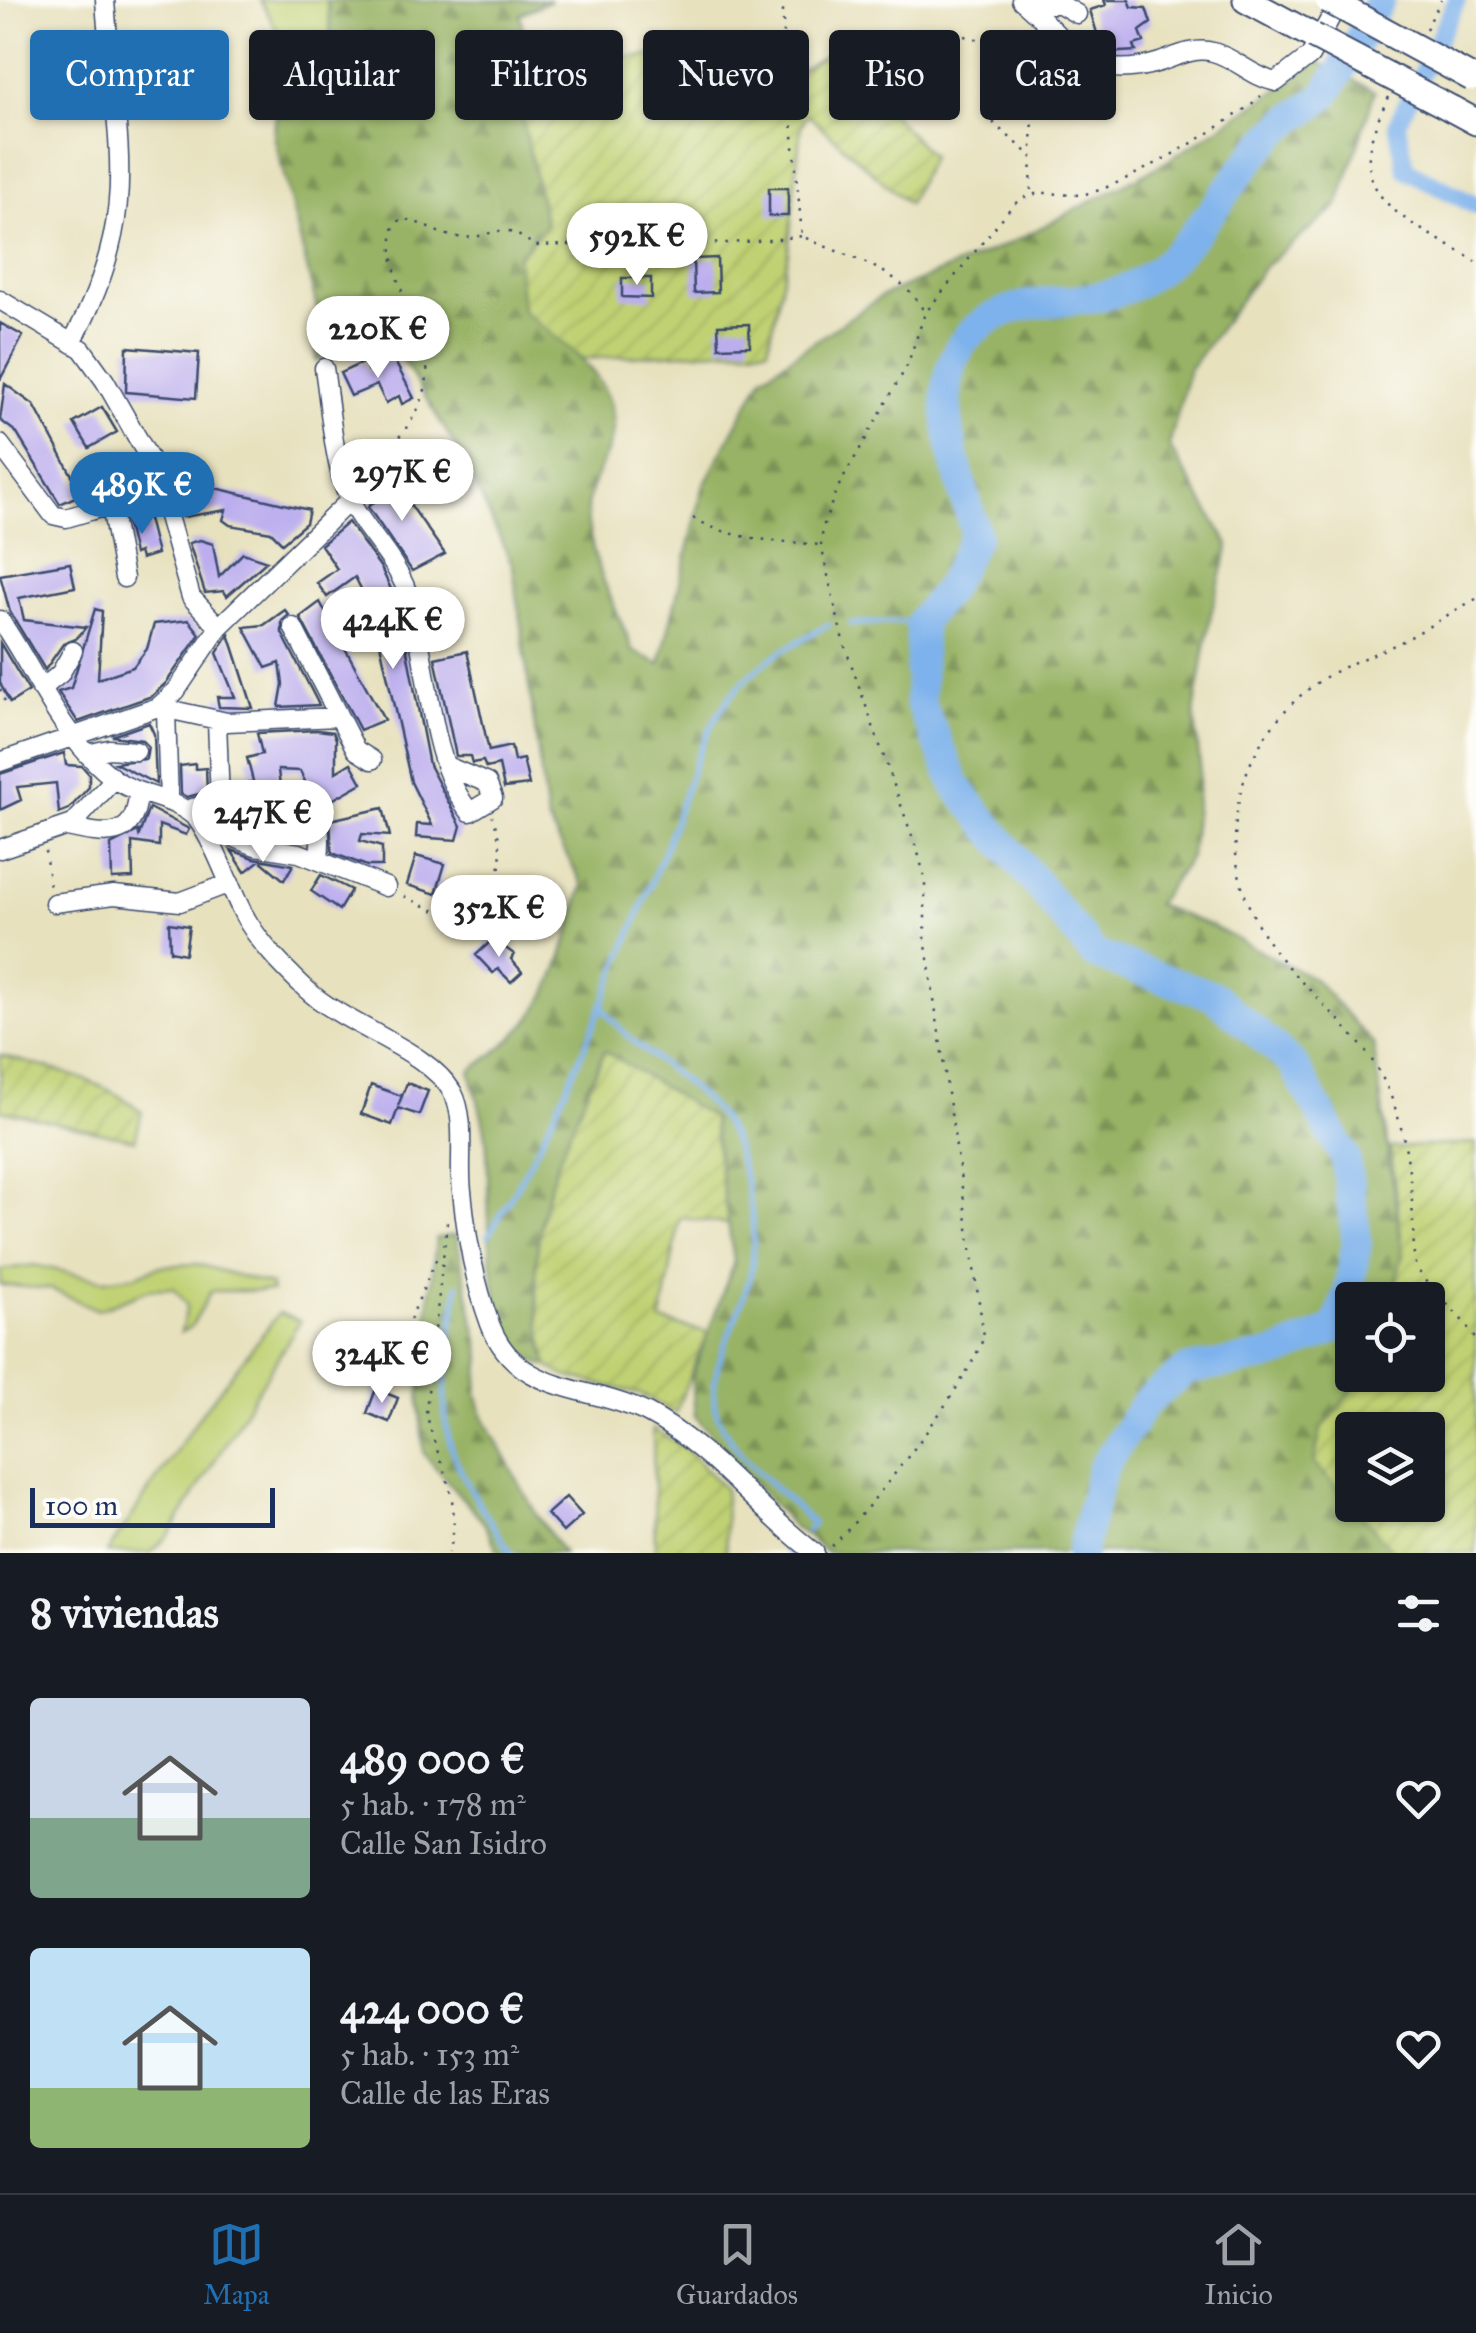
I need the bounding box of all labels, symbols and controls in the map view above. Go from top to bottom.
chip: Comprar [30,30,229,120]
chip: Alquilar [249,30,435,120]
chip: Filtros [455,30,623,120]
chip: Nuevo [643,30,809,120]
chip: Piso [829,30,960,120]
chip: Casa [980,30,1116,120]
pin: 592K € [556,203,718,288]
text: 592K € [589,216,685,255]
pin: 220K € [297,296,459,381]
text: 220K € [328,309,428,348]
pin: 297K € [321,439,483,524]
pin: 489K € [61,452,223,537]
text: 297K € [352,452,452,491]
text: 489K € [91,465,193,504]
pin: 424K € [312,587,474,672]
text: 424K € [343,600,443,639]
pin: 247K € [182,780,344,865]
text: 247K € [214,793,312,832]
pin: 352K € [418,875,580,960]
text: 352K € [453,888,545,927]
map controls [1335,1282,1445,1522]
button: locate [1335,1282,1445,1392]
pin: 324K € [301,1321,463,1406]
text: 324K € [334,1334,430,1373]
button: layers [1335,1412,1445,1522]
scale bar [30,1483,275,1528]
text: 100 m [45,1488,118,1523]
icon: filters [1391,1586,1446,1641]
text: 8 viviendas [30,1587,219,1639]
text: 489 000 € [340,1733,525,1785]
icon: home [110,1738,230,1858]
icon: heart [1391,1771,1446,1826]
text: 5 hab. · 178 m² [340,1785,526,1824]
text: Calle San Isidro [340,1824,547,1863]
text: 424 000 € [340,1983,524,2035]
icon: home [110,1988,230,2108]
icon: heart [1391,2021,1446,2076]
text: 5 hab. · 153 m² [340,2035,519,2074]
text: Calle de las Eras [340,2074,550,2113]
tab: Mapa [203,2217,270,2312]
tab: Guardados [676,2217,798,2312]
tab: Inicio [1204,2217,1273,2312]

